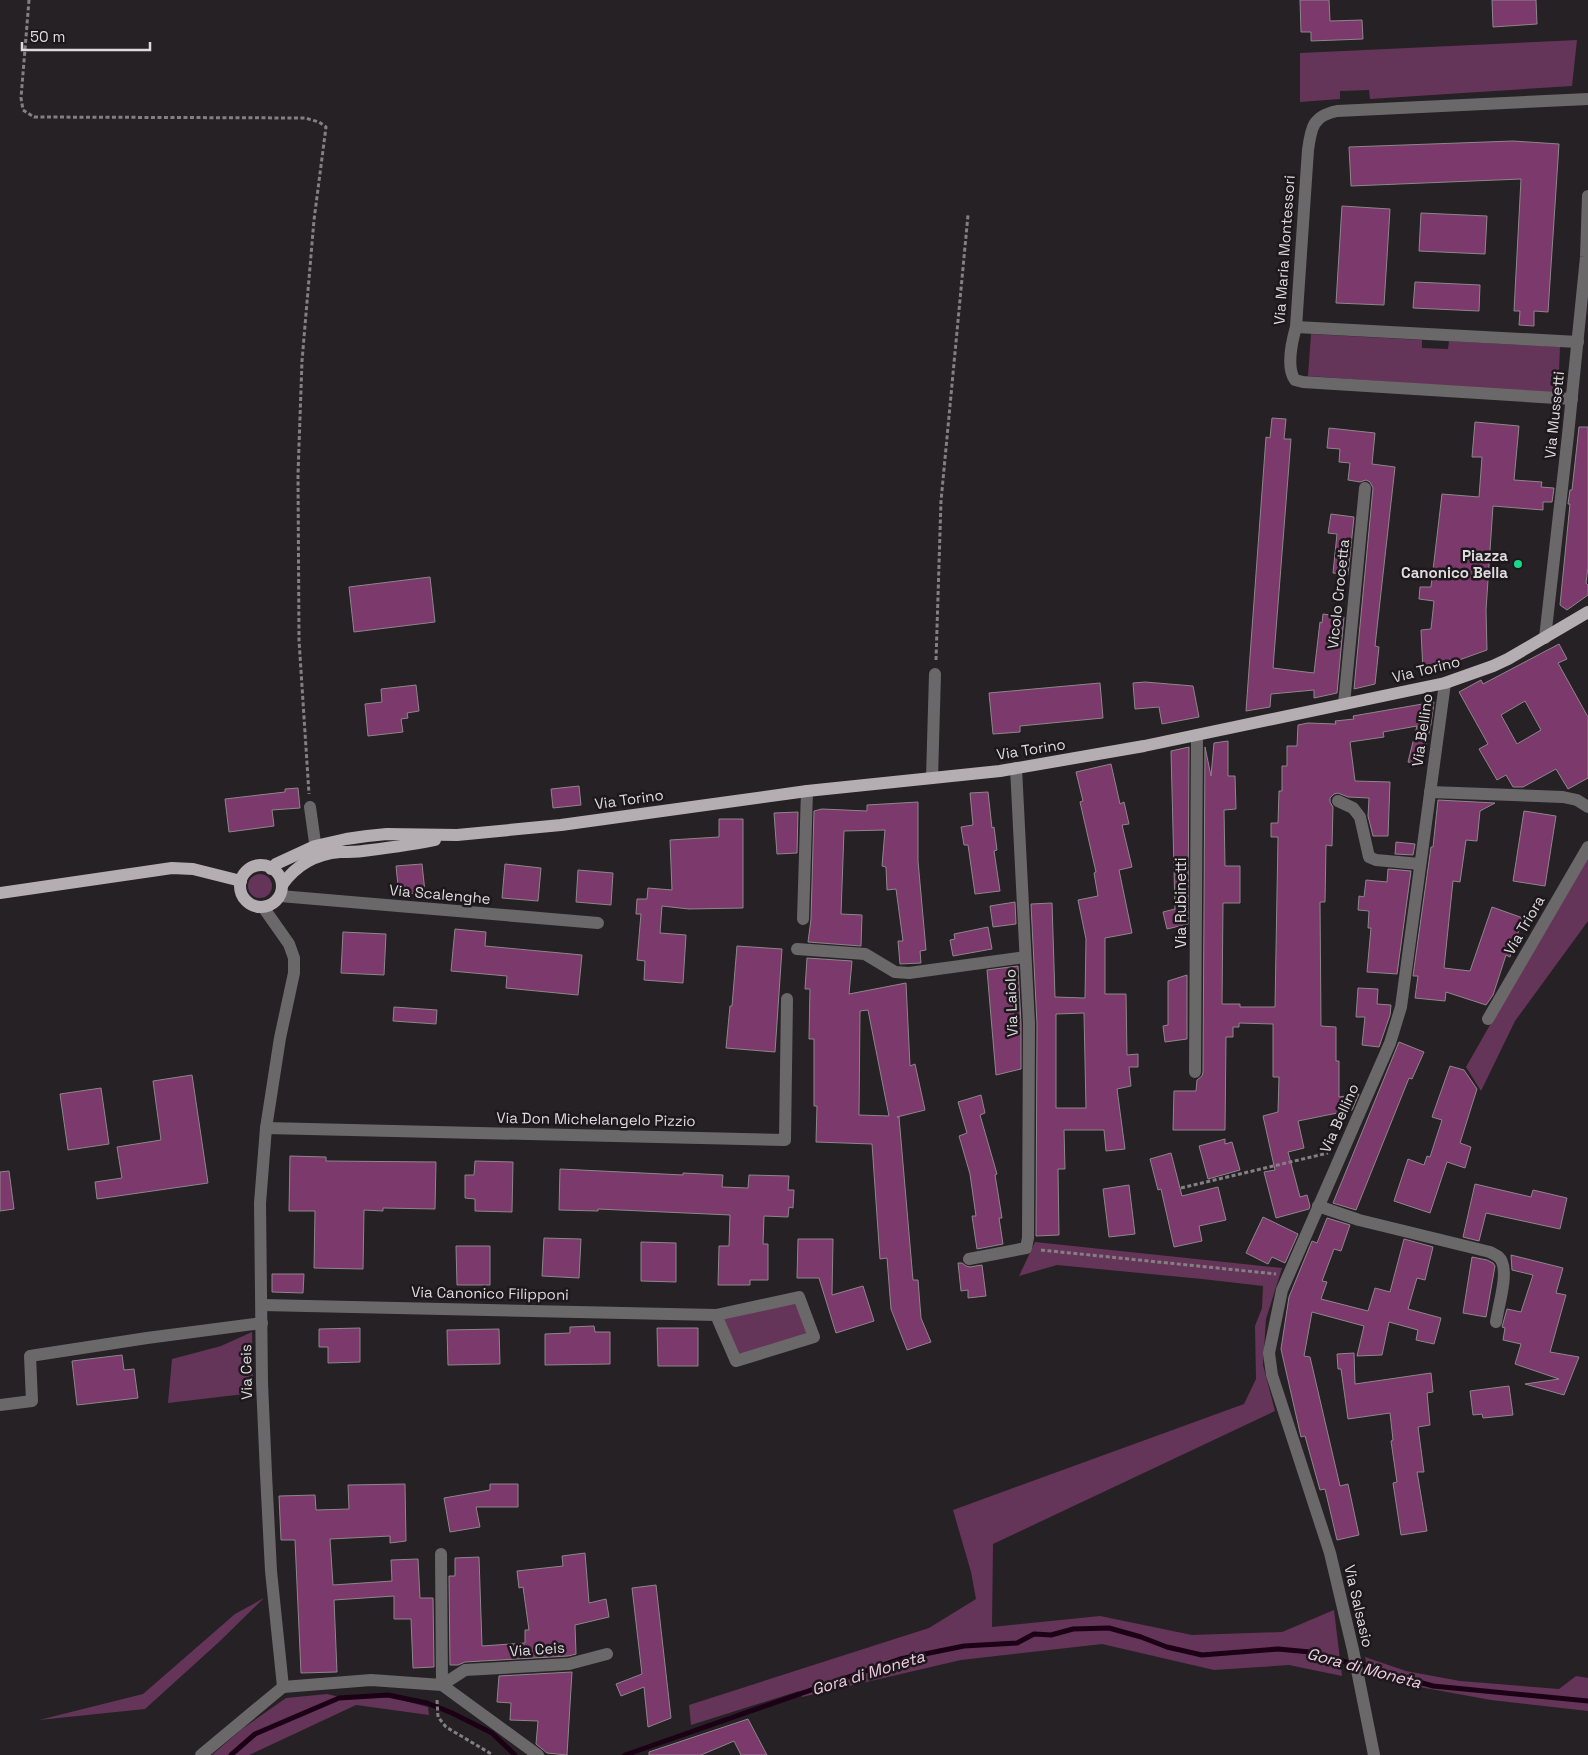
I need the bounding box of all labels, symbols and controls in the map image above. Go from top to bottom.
scale bar [22,20,150,52]
text: 50 m [30,27,65,46]
street label: Via Maria Montessori [1269,175,1299,325]
street label: Via Mussetti [1540,370,1568,460]
street label: Vicolo Crocetta [1323,538,1353,650]
place label: Piazza Canonico Bella [1401,546,1508,582]
marker: Piazza Canonico Bella [1512,558,1524,570]
street label: Via Torino [1390,651,1462,687]
street label: Via Bellino [1407,692,1437,768]
street label: Via Torino [995,734,1067,764]
street label: Via Torino [593,785,665,813]
street label: Via Rubinetti [1171,858,1190,948]
street label: Via Scalenghe [389,880,492,908]
street label: Via Triora [1499,892,1549,958]
street label: Via Laiolo [1000,969,1022,1037]
street label: Via Bellino [1315,1080,1363,1156]
street label: Via Don Michelangelo Pizzio [496,1108,696,1130]
street label: Via Canonico Filipponi [411,1282,569,1304]
street label: Via Ceis [236,1344,256,1400]
street label: Via Salsasio [1340,1563,1378,1649]
street label: Via Ceis [509,1638,565,1660]
water label: Gora di Moneta [1305,1643,1424,1693]
water label: Gora di Moneta [809,1646,928,1700]

